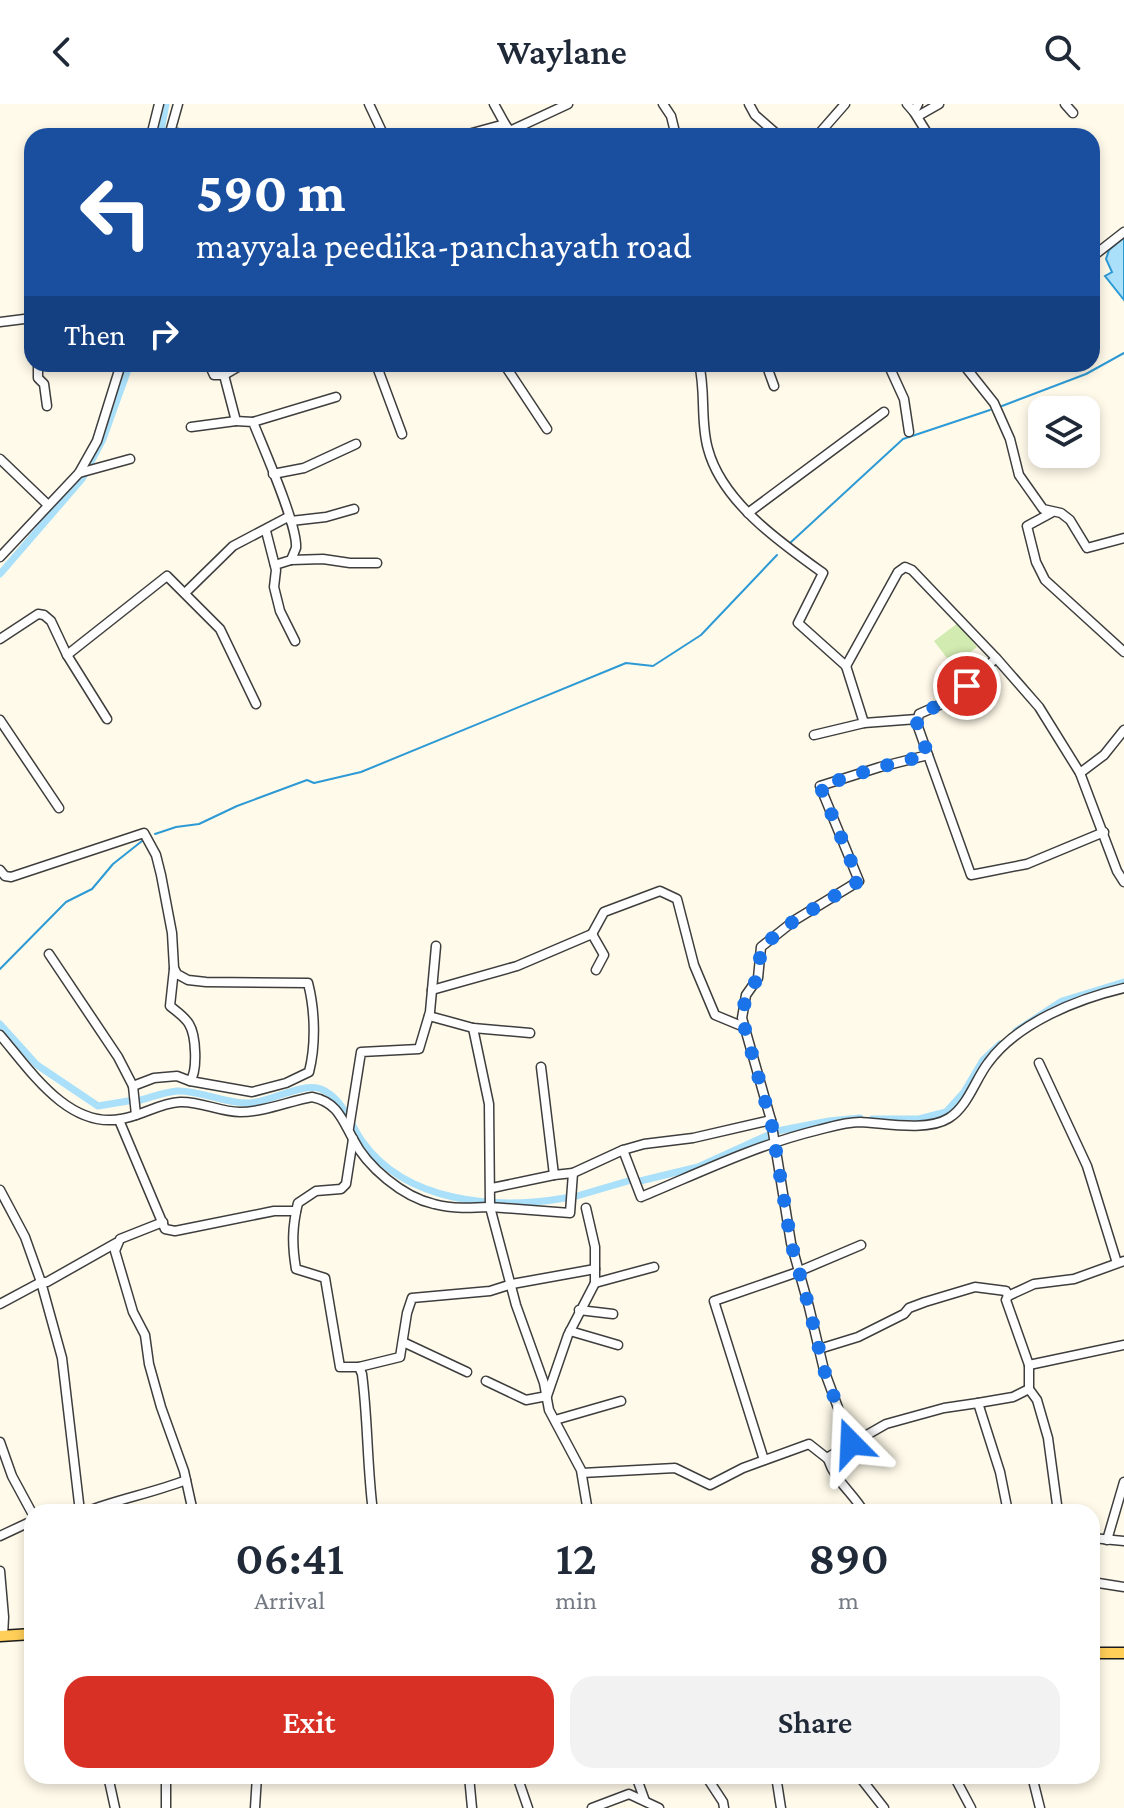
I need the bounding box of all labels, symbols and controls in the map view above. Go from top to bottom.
icon: back [40,30,84,74]
icon: search [1040,30,1084,74]
text: Waylane [497,32,627,72]
icon: left [64,160,168,264]
text: 590 m [196,161,346,223]
text: mayyala peedika-panchayath road [196,226,692,266]
icon: right [142,312,186,356]
text: Then [64,318,126,351]
map controls [1028,396,1100,468]
button: layers [1028,396,1100,468]
pin [933,652,1001,720]
icon: arrive [945,664,989,708]
position arrow [809,1401,893,1485]
text: 06:41 [235,1531,344,1584]
text: 12 [556,1531,597,1584]
text: 890 [808,1531,889,1584]
text: Arrival [254,1586,325,1615]
text: min [555,1586,597,1615]
text: m [838,1586,859,1615]
button: Exit [64,1676,554,1768]
button: Share [570,1676,1060,1768]

